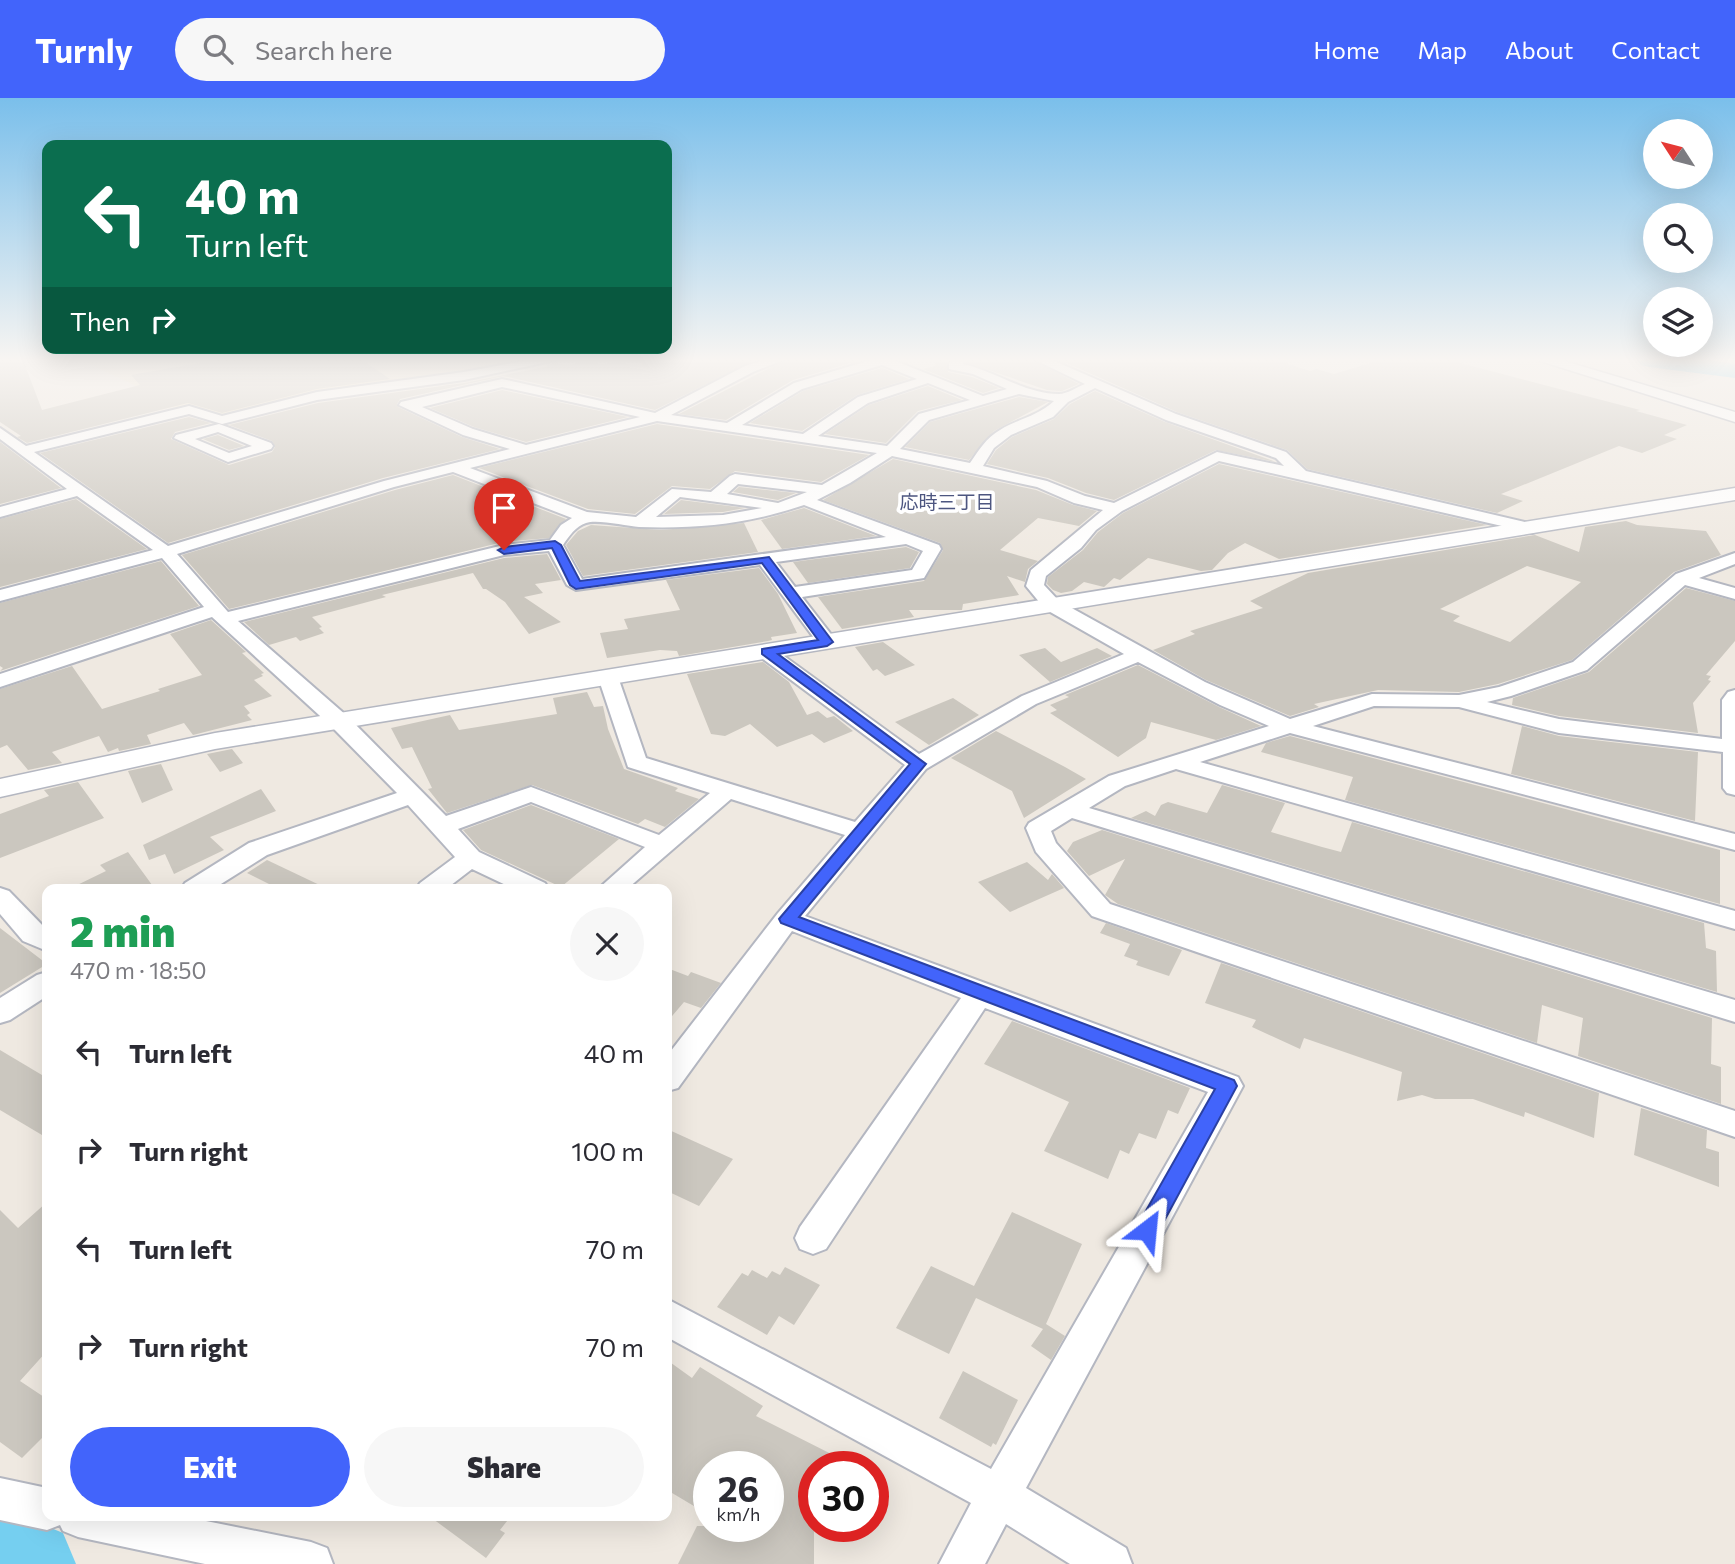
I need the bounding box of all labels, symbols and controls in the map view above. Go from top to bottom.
search box [175,18,665,81]
text: Turnly [35,29,133,70]
icon: search [199,30,237,68]
text: Search here [255,34,392,65]
text: Home [1314,35,1380,64]
text: Map [1418,35,1467,64]
text: About [1505,35,1573,64]
text: Contact [1611,35,1700,64]
north arrow [1643,119,1713,189]
map controls [1643,119,1713,357]
text: 40 m [185,164,300,224]
icon: left [70,168,161,259]
button: search [1643,203,1713,273]
text: Turn left [185,224,309,264]
button: layers [1643,287,1713,357]
icon: right [144,301,182,339]
text: Then [70,305,130,336]
pin [474,478,534,550]
icon: arrive [485,489,523,527]
district label: 応時三丁目 [899,490,995,513]
text: 2 min [70,904,176,956]
button: close [570,907,644,981]
text: 470 m · 18:50 [70,956,207,984]
icon: left [70,1033,108,1071]
text: Turn left [129,1037,232,1068]
text: 40 m [584,1037,644,1068]
icon: right [70,1131,108,1169]
text: Turn right [129,1135,248,1166]
text: 100 m [571,1135,644,1166]
position arrow [1110,1193,1184,1267]
icon: left [70,1229,108,1267]
text: Turn left [129,1233,232,1264]
text: 70 m [586,1233,644,1264]
icon: right [70,1327,108,1365]
text: Turn right [129,1331,248,1362]
text: 70 m [586,1331,644,1362]
button: Exit [70,1427,350,1507]
button: Share [364,1427,644,1507]
speed limit sign: 30 [798,1451,889,1542]
text: 26 [718,1466,759,1509]
text: km/h [717,1503,760,1525]

